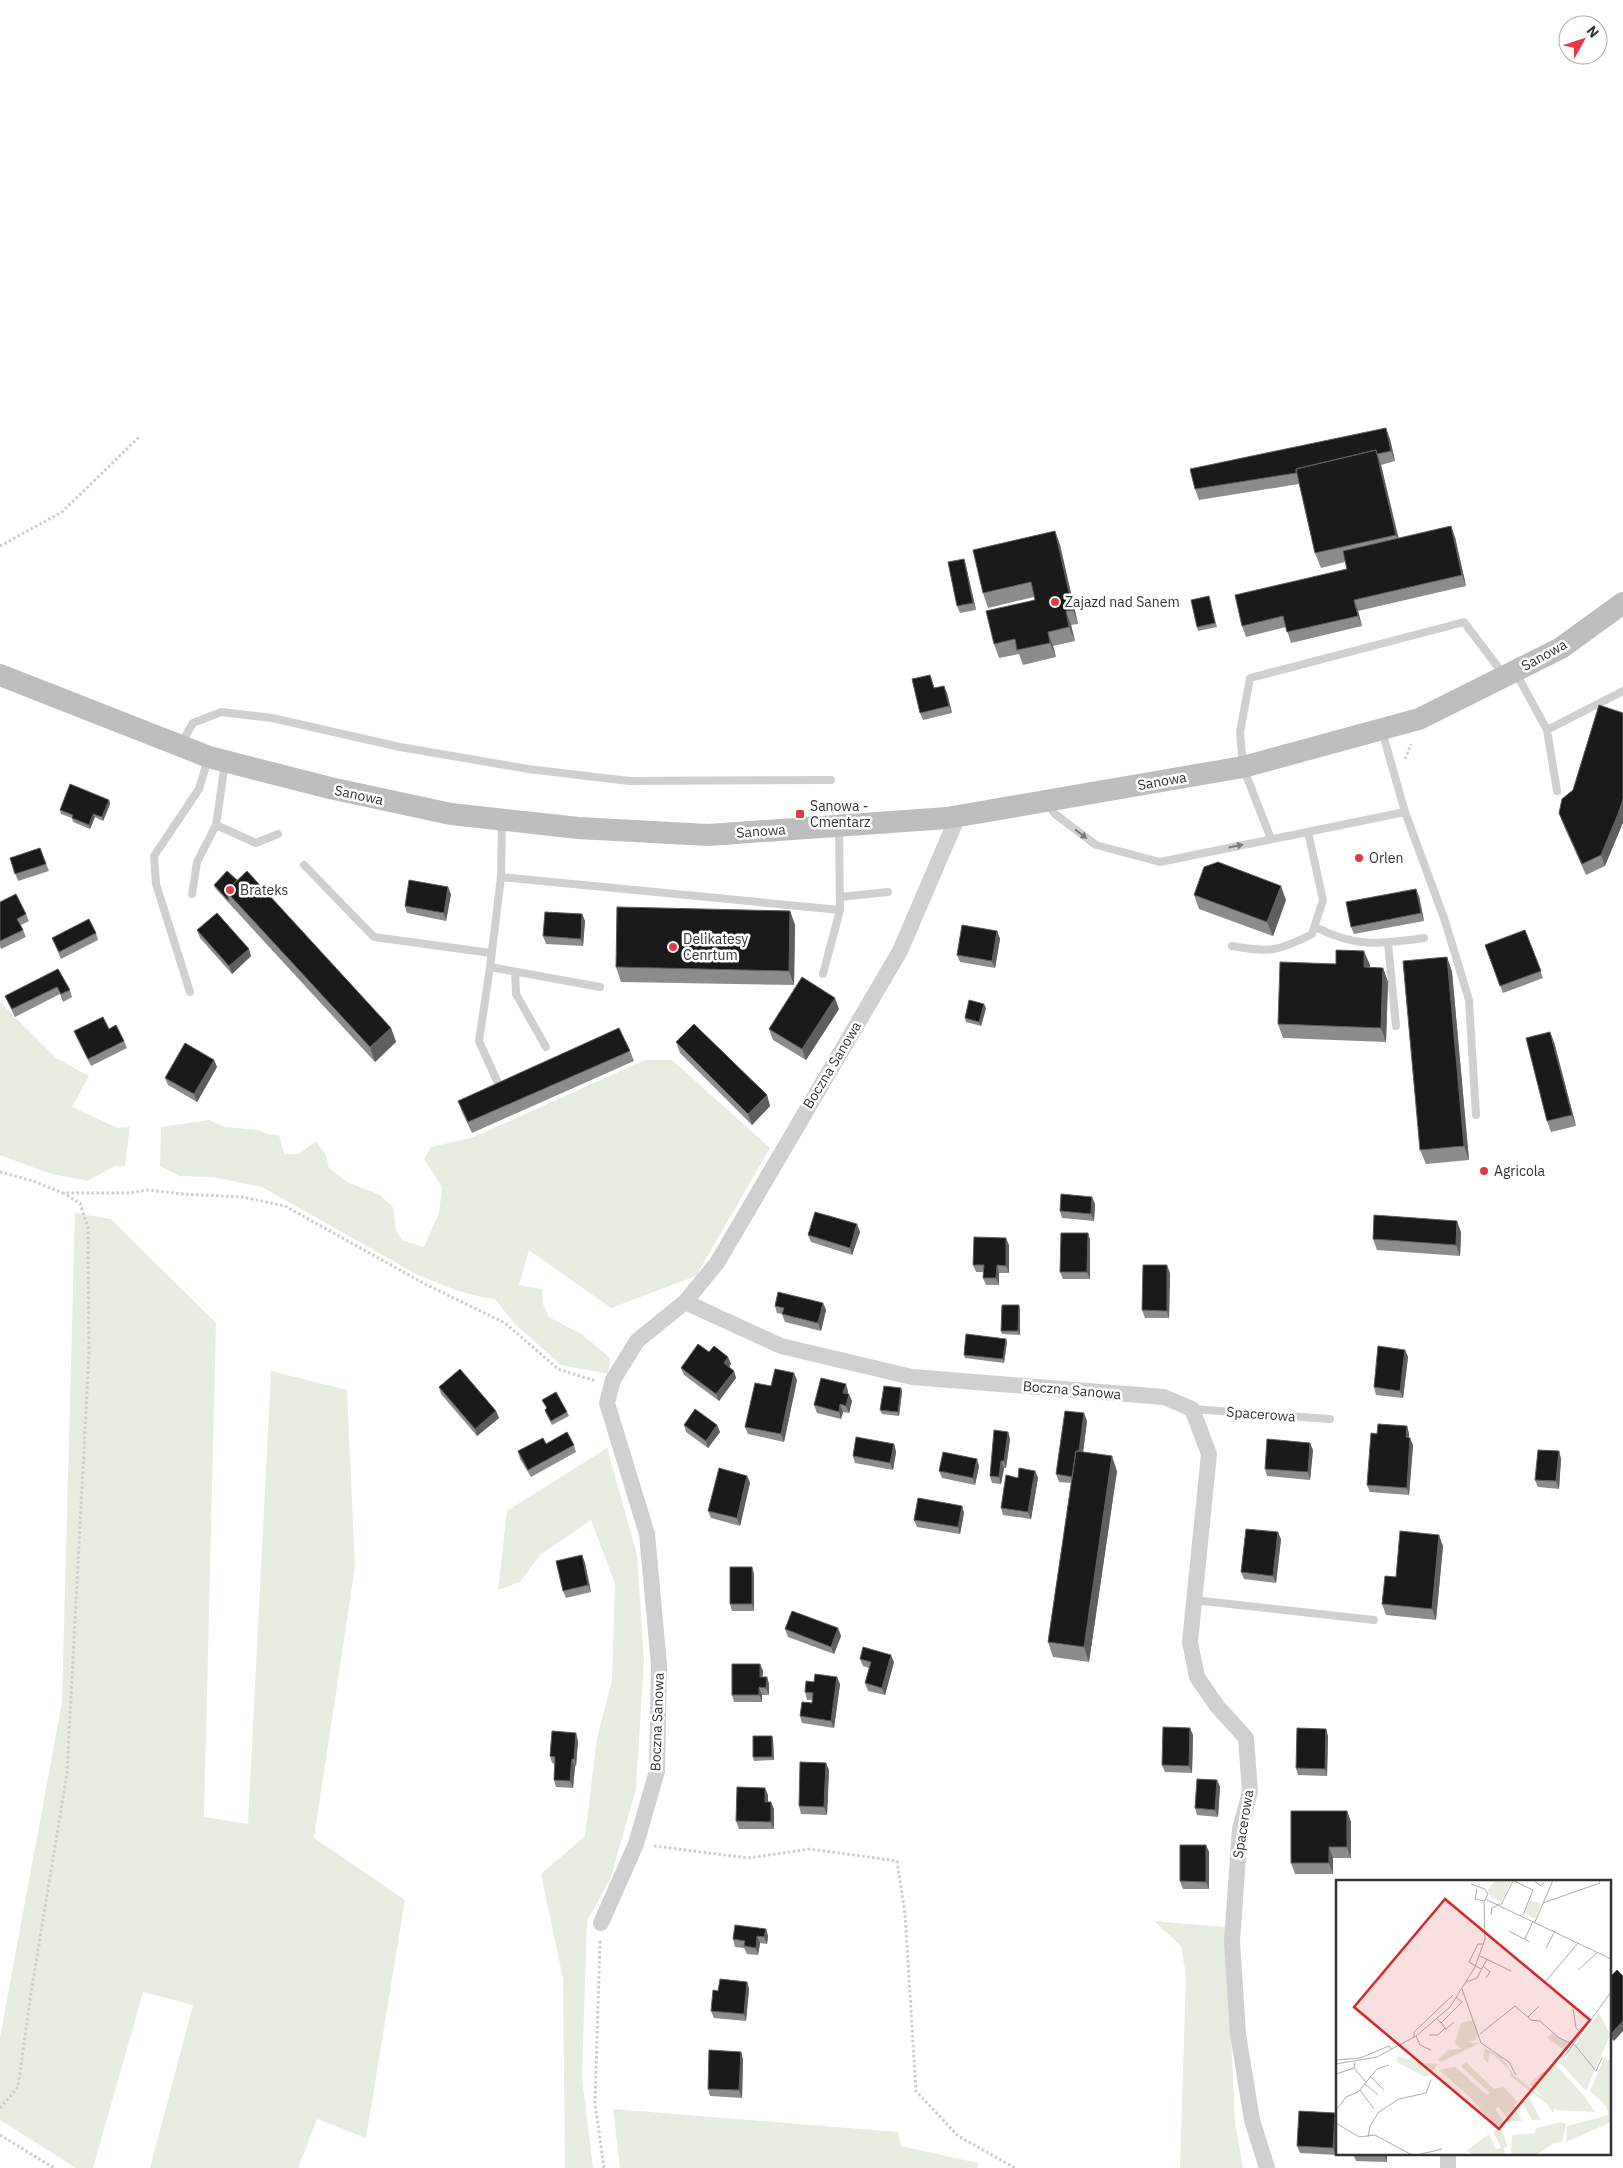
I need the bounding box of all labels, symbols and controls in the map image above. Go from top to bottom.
north arrow [1558,15,1608,65]
text: N [1583,22,1603,41]
place label: Zajazd nad Sanem [1065,593,1180,611]
marker: Zajazd nad Sanem [1049,596,1061,608]
street label: Sanowa [1518,635,1570,675]
street label: Sanowa [1136,768,1188,794]
street label: Sanowa [333,781,386,809]
place label: Sanowa - Cmentarz [810,797,871,831]
marker: Sanowa - Cmentarz [794,808,806,820]
street label: Sanowa [736,820,787,842]
one-way arrow [1074,829,1088,839]
one-way arrow [1229,842,1244,850]
place label: Orlen [1369,849,1404,867]
marker: Orlen [1353,852,1365,864]
place label: Brateks [240,881,288,899]
marker: Brateks [224,884,236,896]
place label: Delikatesy Cenrtum [683,930,748,964]
marker: Delikatesy Cenrtum [667,941,679,953]
street label: Boczna Sanowa [799,1018,865,1112]
place label: Agricola [1494,1162,1546,1180]
marker: Agricola [1478,1165,1490,1177]
street label: Boczna Sanowa [1022,1377,1122,1403]
street label: Spacerowa [1226,1403,1297,1425]
street label: Boczna Sanowa [646,1672,668,1772]
street label: Spacerowa [1229,1788,1257,1860]
inset map [1336,1880,1610,2156]

